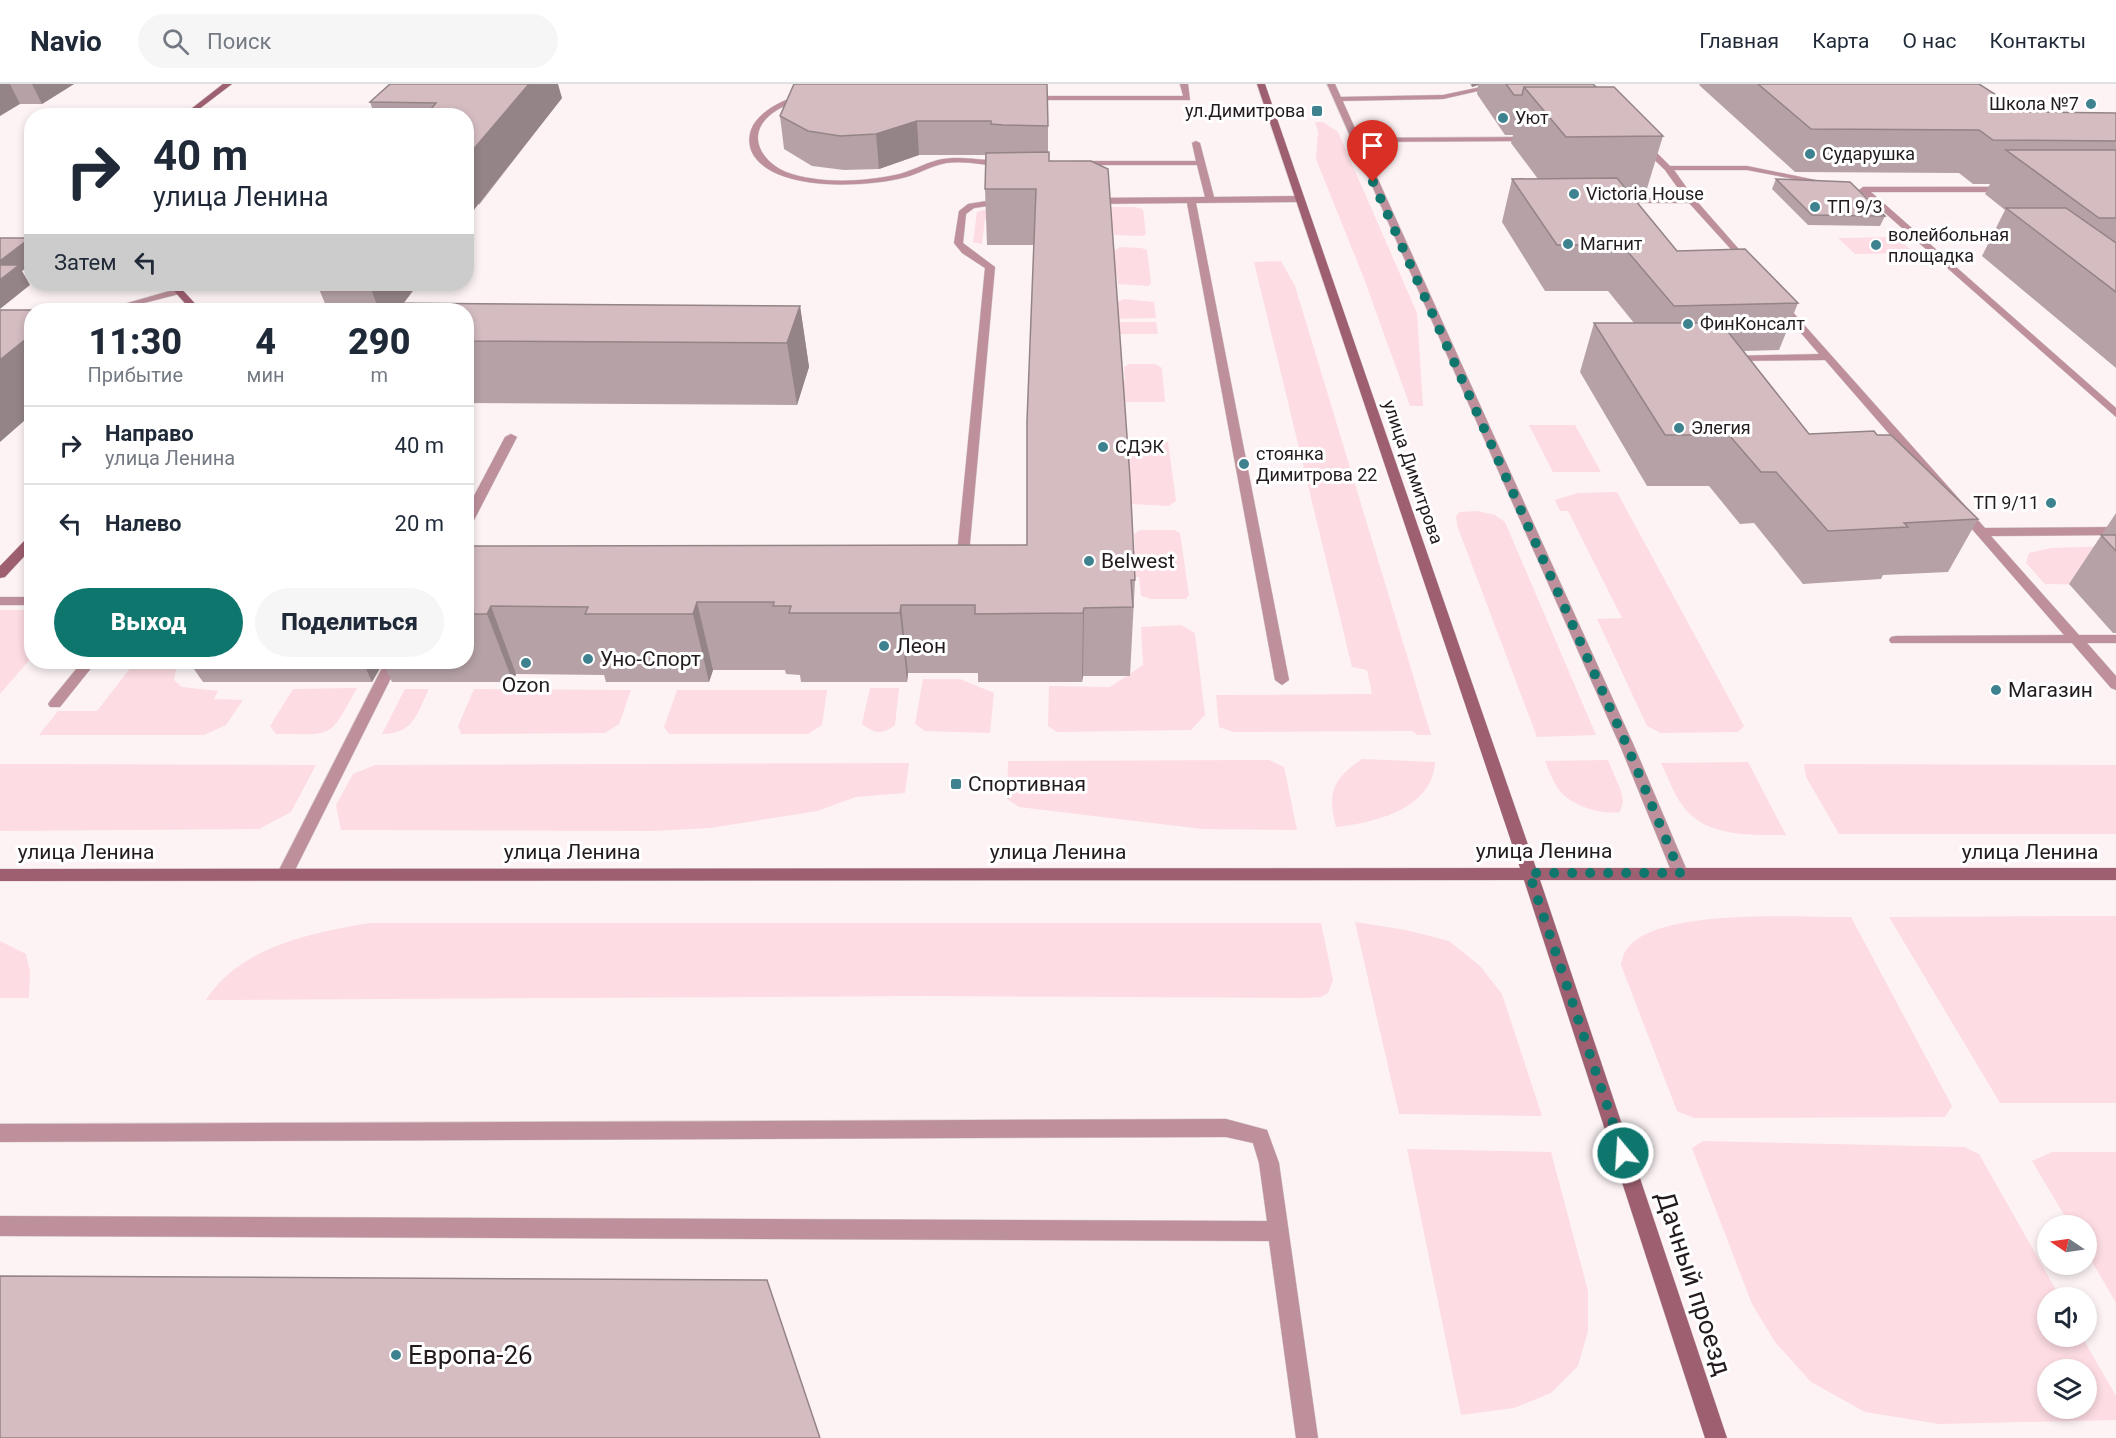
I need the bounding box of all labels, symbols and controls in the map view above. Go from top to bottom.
search box [138,14,558,68]
text: Navio [30,25,102,58]
icon: search [159,25,192,58]
text: Поиск [207,29,271,54]
text: Главная [1699,29,1779,53]
text: Карта [1812,29,1869,53]
text: О нас [1902,29,1957,53]
text: Контакты [1990,29,2086,53]
place label: Школа №7 [1989,93,2079,114]
marker: Школа №7 [2084,97,2098,111]
place label: ул.Димитрова [1185,100,1305,121]
marker: ул.Димитрова [1310,104,1324,118]
place label: Уют [1515,107,1549,128]
marker: Уют [1496,111,1510,125]
pin [1347,120,1398,182]
icon: arrive [1356,129,1389,162]
text: 40 m [153,131,248,180]
icon: right [54,132,132,210]
place label: Сударушка [1822,143,1915,164]
marker: Сударушка [1803,147,1817,161]
text: улица Ленина [153,181,329,213]
place label: Victoria House [1586,183,1704,204]
marker: Victoria House [1567,187,1581,201]
place label: ТП 9/3 [1827,196,1883,217]
marker: ТП 9/3 [1808,200,1822,214]
place label: волейбольная площадка [1888,224,2009,266]
place label: Магнит [1580,233,1643,254]
marker: Магнит [1561,237,1575,251]
marker: волейбольная площадка [1869,238,1883,252]
icon: left [129,246,162,279]
text: Затем [54,250,117,275]
place label: ФинКонсалт [1700,313,1805,334]
marker: ФинКонсалт [1681,317,1695,331]
text: 11:30 [89,321,182,363]
text: 4 [255,321,276,363]
text: 290 [348,321,410,363]
text: Прибытие [88,363,183,387]
text: мин [247,363,285,387]
text: m [370,363,388,387]
street label: улица Димитрова [1379,397,1448,546]
place label: Элегия [1691,417,1751,438]
text: Направо [105,421,194,446]
marker: Элегия [1672,421,1686,435]
icon: right [54,429,87,462]
text: 40 m [395,433,444,458]
place label: СДЭК [1115,436,1164,457]
marker: СДЭК [1096,440,1110,454]
place label: стоянка Димитрова 22 [1256,443,1377,485]
text: улица Ленина [105,446,235,470]
marker: стоянка Димитрова 22 [1237,457,1251,471]
place label: ТП 9/11 [1973,492,2039,513]
marker: ТП 9/11 [2044,496,2058,510]
icon: left [54,507,87,540]
text: Налево [105,511,182,536]
text: 20 m [395,511,444,536]
place label: Belwest [1101,549,1175,573]
marker: Belwest [1082,554,1096,568]
button: Выход [54,588,243,657]
button: Поделиться [255,588,444,657]
place label: Леон [896,634,946,658]
marker: Леон [877,639,891,653]
place label: Уно-Спорт [600,647,701,671]
marker: Уно-Спорт [581,652,595,666]
marker: Ozon [519,656,533,670]
place label: Ozon [502,673,550,697]
place label: Магазин [2008,678,2093,702]
marker: Магазин [1989,683,2003,697]
place label: Спортивная [968,772,1086,796]
marker: Спортивная [949,777,963,791]
street label: улица Ленина [1476,839,1612,863]
street label: улица Ленина [18,840,154,864]
street label: улица Ленина [504,840,640,864]
street label: улица Ленина [990,840,1126,864]
street label: улица Ленина [1962,840,2098,864]
position arrow [1591,1121,1655,1185]
street label: Дачный проезд [1650,1187,1738,1379]
north arrow [2037,1215,2097,1275]
map controls [2037,1215,2097,1419]
button: sound [2037,1287,2097,1347]
place label: Европа-26 [408,1340,533,1370]
marker: Европа-26 [389,1348,403,1362]
button: layers [2037,1359,2097,1419]

